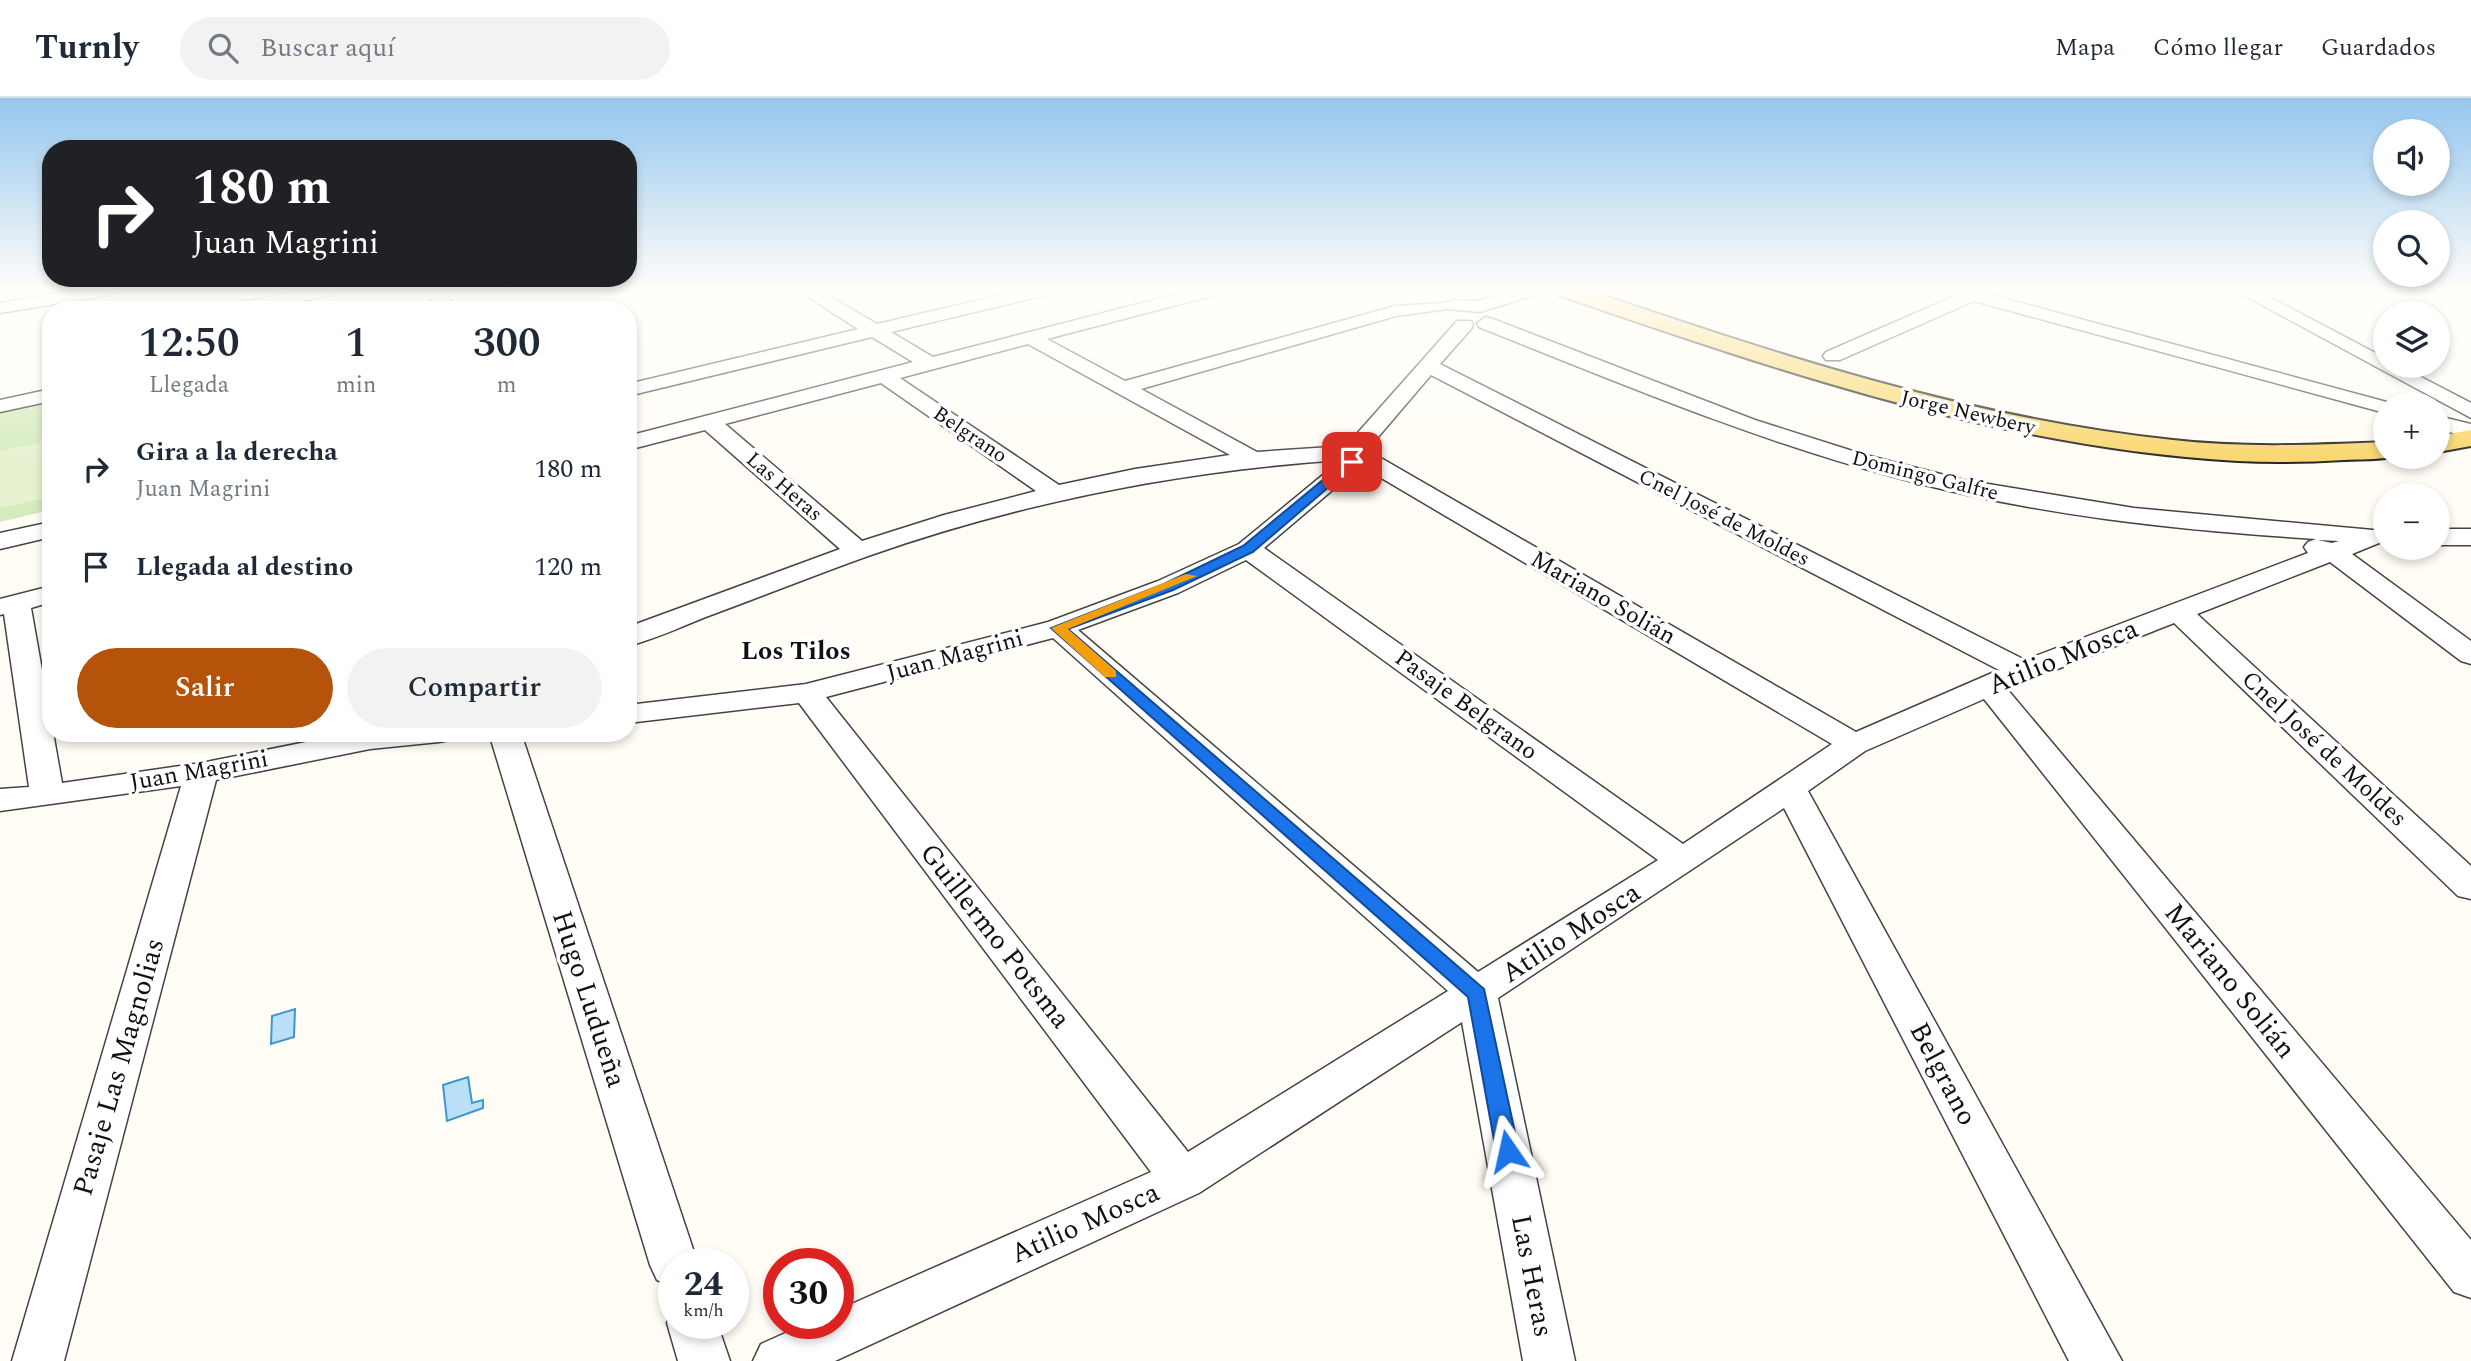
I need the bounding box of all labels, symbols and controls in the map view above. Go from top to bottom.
search box [180,17,670,80]
text: Turnly [35,23,138,73]
text: Buscar aquí [260,28,395,68]
icon: search [204,29,242,67]
text: Mapa [2055,30,2115,66]
text: Cómo llegar [2153,30,2283,66]
text: Guardados [2321,30,2436,66]
map controls [2373,119,2450,560]
button: sound [2373,119,2450,196]
text: 180 m [192,151,331,226]
icon: right [77,168,168,259]
button: search [2373,210,2450,287]
text: Juan Magrini [192,219,379,268]
button: layers [2373,301,2450,378]
text: 12:50 [139,312,240,375]
text: 1 [345,312,367,375]
text: 300 [473,312,540,375]
text: Llegada [149,368,229,403]
text: min [336,368,376,403]
text: m [497,368,517,403]
street label: Jorge Newbery [1897,382,2039,444]
button: + [2373,392,2450,469]
street label: Belgrano [926,398,1014,472]
text: Gira a la derecha [136,432,338,472]
pin [1322,432,1382,492]
street label: Domingo Galfre [1848,442,2002,510]
icon: arrive [1333,443,1371,481]
street label: Las Heras [738,444,830,530]
text: 180 m [534,449,602,489]
icon: right [77,450,115,488]
street label: Cnel José de Moldes [1633,461,1815,575]
text: Juan Magrini [136,472,270,507]
button: − [2373,483,2450,560]
street label: Mariano Solián [1523,542,1683,654]
text: Llegada al destino [136,547,353,587]
text: 120 m [534,547,602,587]
icon: arrive [77,548,115,586]
street label: Atilio Mosca [1981,607,2145,707]
street label: Juan Magrini [883,620,1027,692]
district label: Los Tilos [741,631,851,671]
street label: Pasaje Belgrano [1387,641,1545,769]
button: Salir [77,648,333,728]
button: Compartir [347,648,602,728]
street label: Cnel José de Moldes [2233,662,2415,836]
street label: Juan Magrini [127,741,271,801]
street label: Guillermo Potsma [909,834,1082,1038]
street label: Atilio Mosca [1493,871,1650,994]
street label: Mariano Solián [2153,894,2307,1068]
street label: Hugo Ludueña [540,905,638,1093]
street label: Pasaje Las Magnolias [62,933,176,1201]
street label: Belgrano [1898,1014,1988,1134]
position arrow [1471,1114,1545,1188]
street label: Atilio Mosca [1004,1171,1167,1275]
street label: Las Heras [1499,1211,1565,1341]
speed limit sign: 30 [763,1248,854,1339]
text: 24 [684,1258,723,1311]
text: km/h [683,1297,724,1324]

